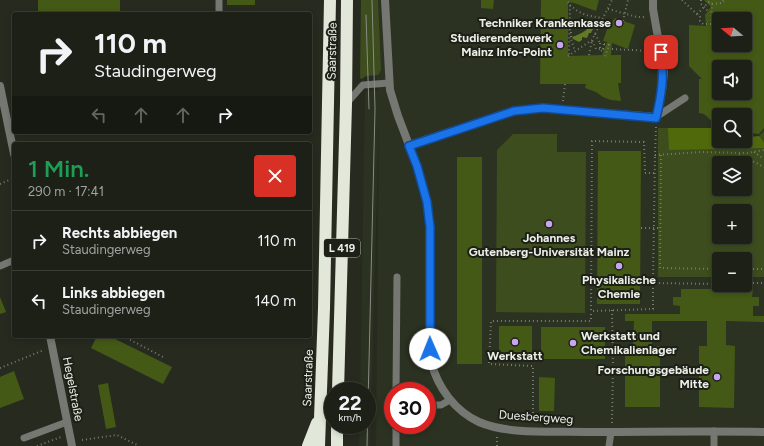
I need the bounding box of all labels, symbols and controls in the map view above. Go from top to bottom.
north arrow [712,12,752,52]
map controls [712,12,752,292]
place label: Techniker Krankenkasse [479,16,611,30]
marker: Techniker Krankenkasse [614,18,624,28]
street label: Saarstraße [325,22,340,80]
text: 110 m [94,26,167,60]
icon: right [28,28,80,80]
place label: Studierendenwerk Mainz Info-Point [450,31,553,59]
pin [644,35,678,69]
marker: Studierendenwerk Mainz Info-Point [555,40,565,50]
icon: arrive [650,41,672,63]
text: Staudingerweg [94,60,217,82]
button: sound [712,60,752,100]
icon: left [88,104,110,126]
icon: ahead [130,104,152,126]
icon: ahead [172,104,194,126]
icon: right [214,104,236,126]
button: search [712,108,752,148]
text: 1 Min. [28,154,89,183]
button: close [254,155,296,197]
button: layers [712,156,752,196]
text: 290 m · 17:41 [28,184,104,199]
button: + [712,204,752,244]
marker: Johannes Gutenberg-Universität Mainz [544,219,554,229]
text: Rechts abbiegen [62,224,177,242]
icon: right [28,230,50,252]
place label: Johannes Gutenberg-Universität Mainz [469,231,629,259]
text: 110 m [258,232,296,250]
road number: L 419 [324,239,360,257]
text: Staudingerweg [62,242,151,257]
button: − [712,252,752,292]
marker: Physikalische Chemie [614,261,624,271]
place label: Physikalische Chemie [582,273,656,301]
text: Links abbiegen [62,284,165,302]
icon: left [28,290,50,312]
text: 140 m [254,292,296,310]
text: Staudingerweg [62,302,151,317]
position arrow [409,328,451,370]
place label: Werkstatt und Chemikalienlager [581,329,677,357]
marker: Werkstatt [510,337,520,347]
marker: Werkstatt und Chemikalienlager [568,338,578,348]
street label: Saarstraße [300,349,316,407]
place label: Werkstatt [487,349,543,363]
street label: Hegelstraße [60,356,86,423]
place label: Forschungsgebäude Mitte [598,363,709,391]
marker: Forschungsgebäude Mitte [712,372,722,382]
speed limit sign: 30 [384,382,436,434]
text: 22 [338,391,362,415]
street label: Duesbergweg [498,407,574,427]
text: km/h [339,411,361,424]

